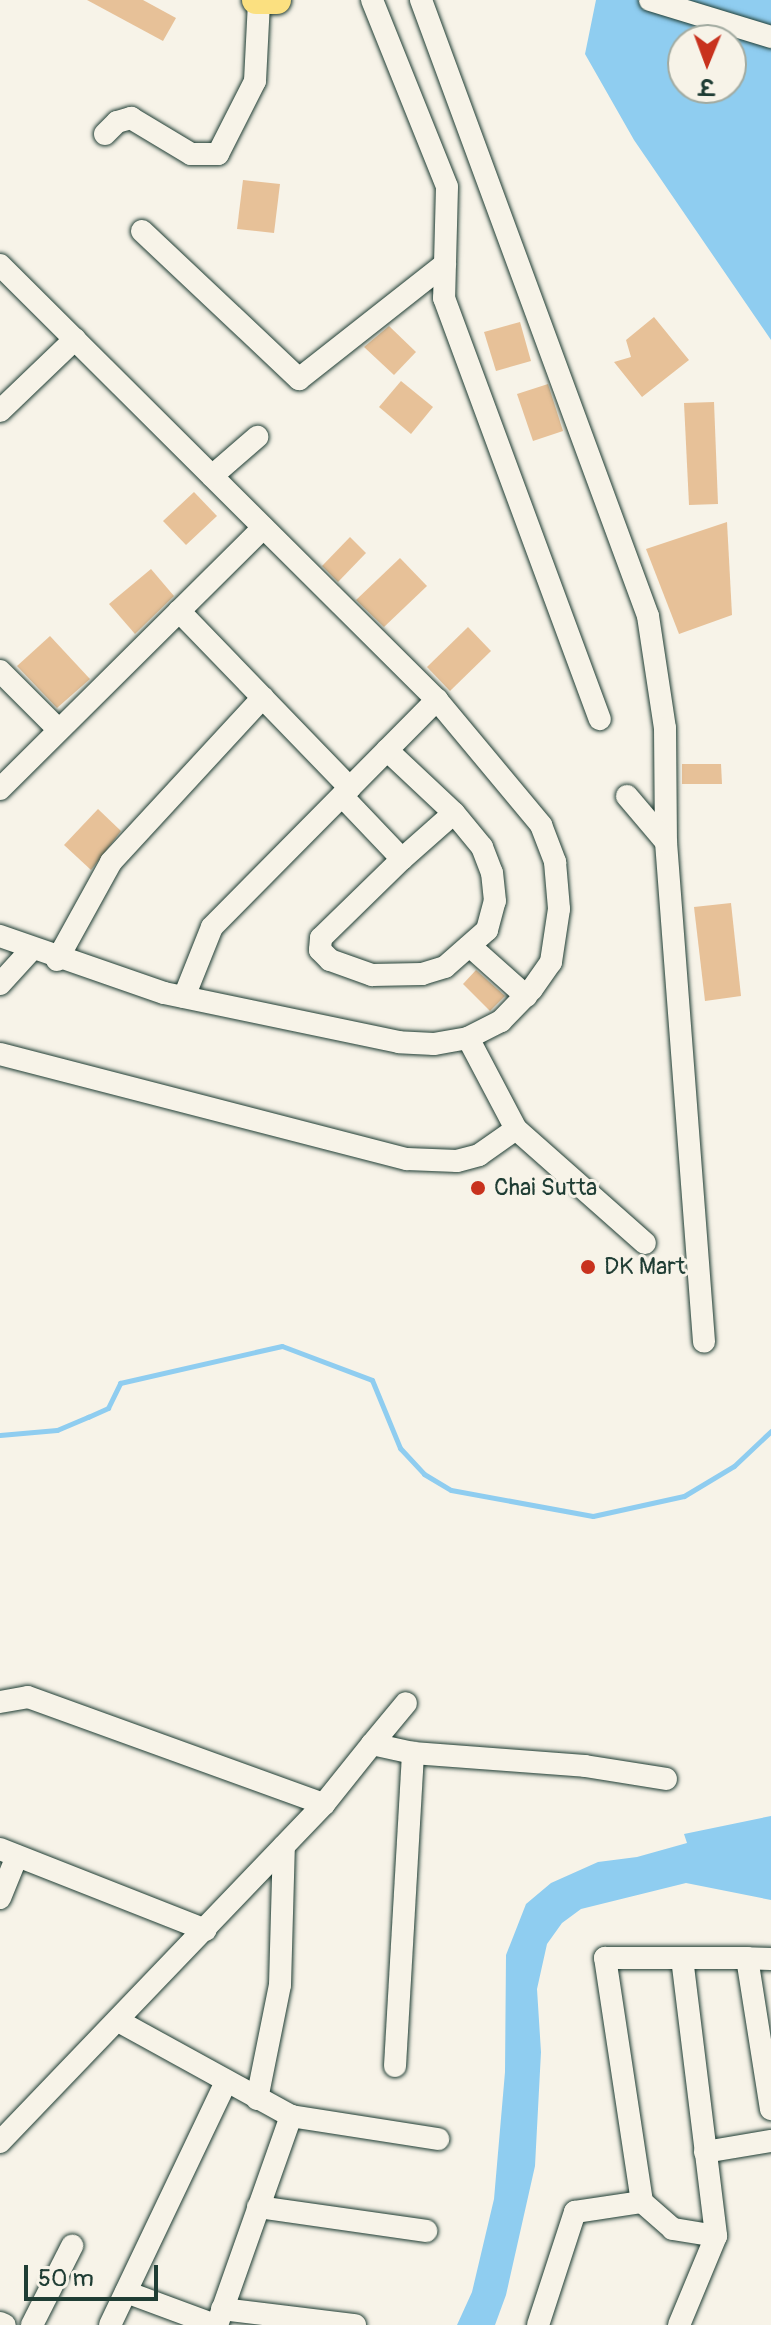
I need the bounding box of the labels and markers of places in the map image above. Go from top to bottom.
place label: Chai Sutta [494,1174,597,1202]
marker: Chai Sutta [469,1179,487,1197]
place label: DK Mart [604,1253,685,1281]
marker: DK Mart [579,1258,597,1276]

